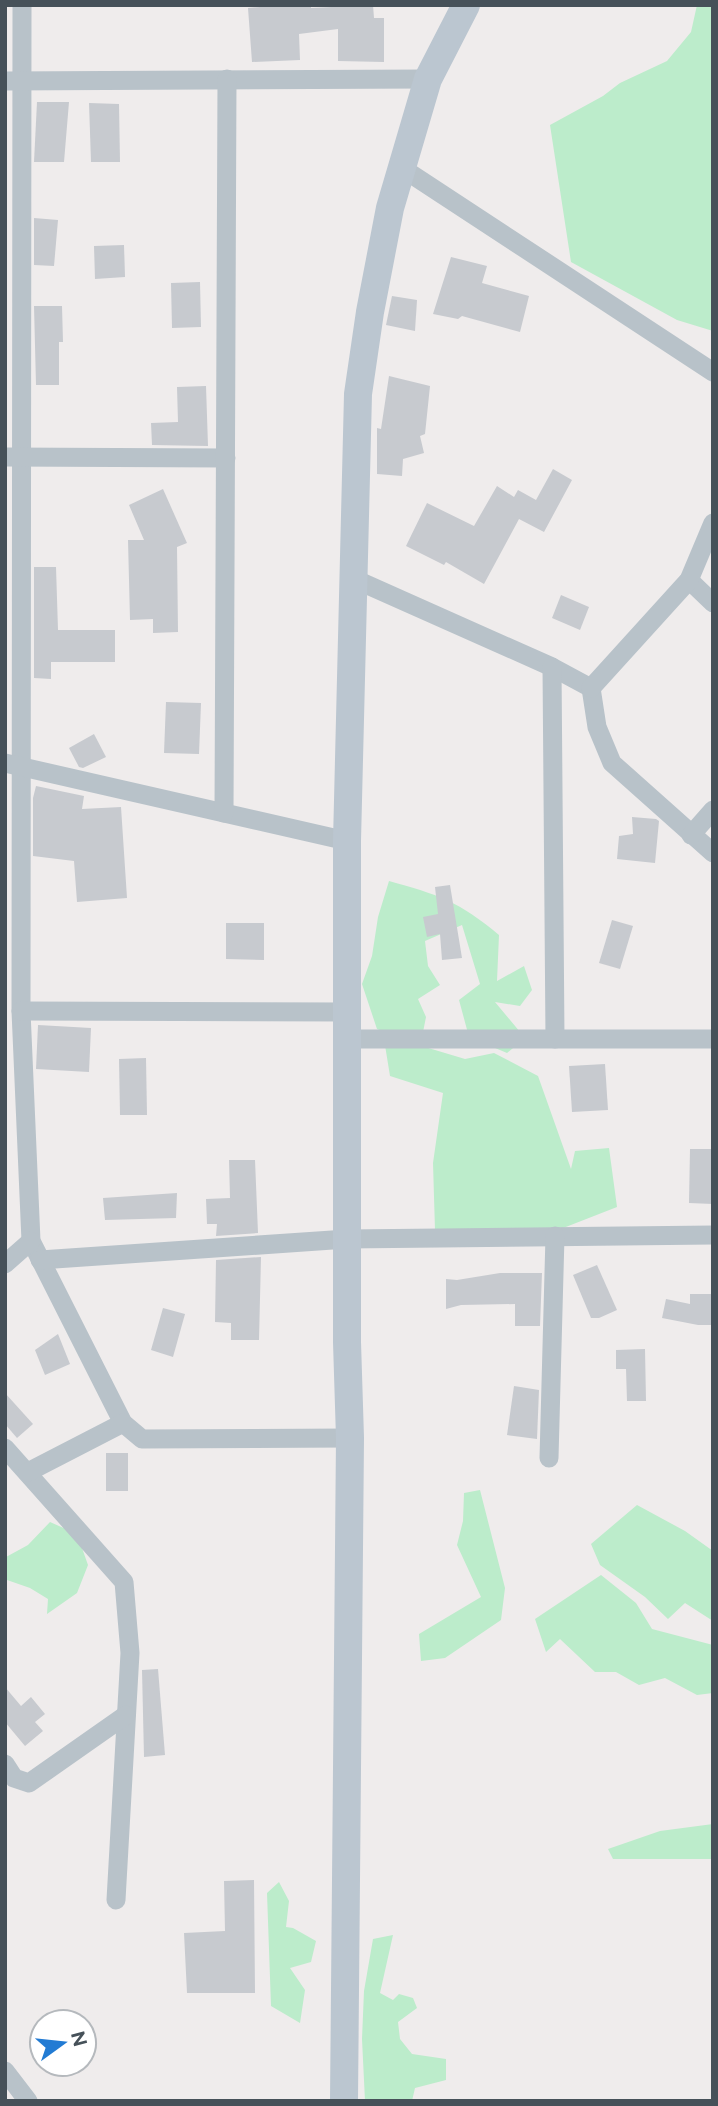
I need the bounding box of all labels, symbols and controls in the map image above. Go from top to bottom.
north arrow [28,2008,98,2078]
text: N [67,2029,92,2048]

